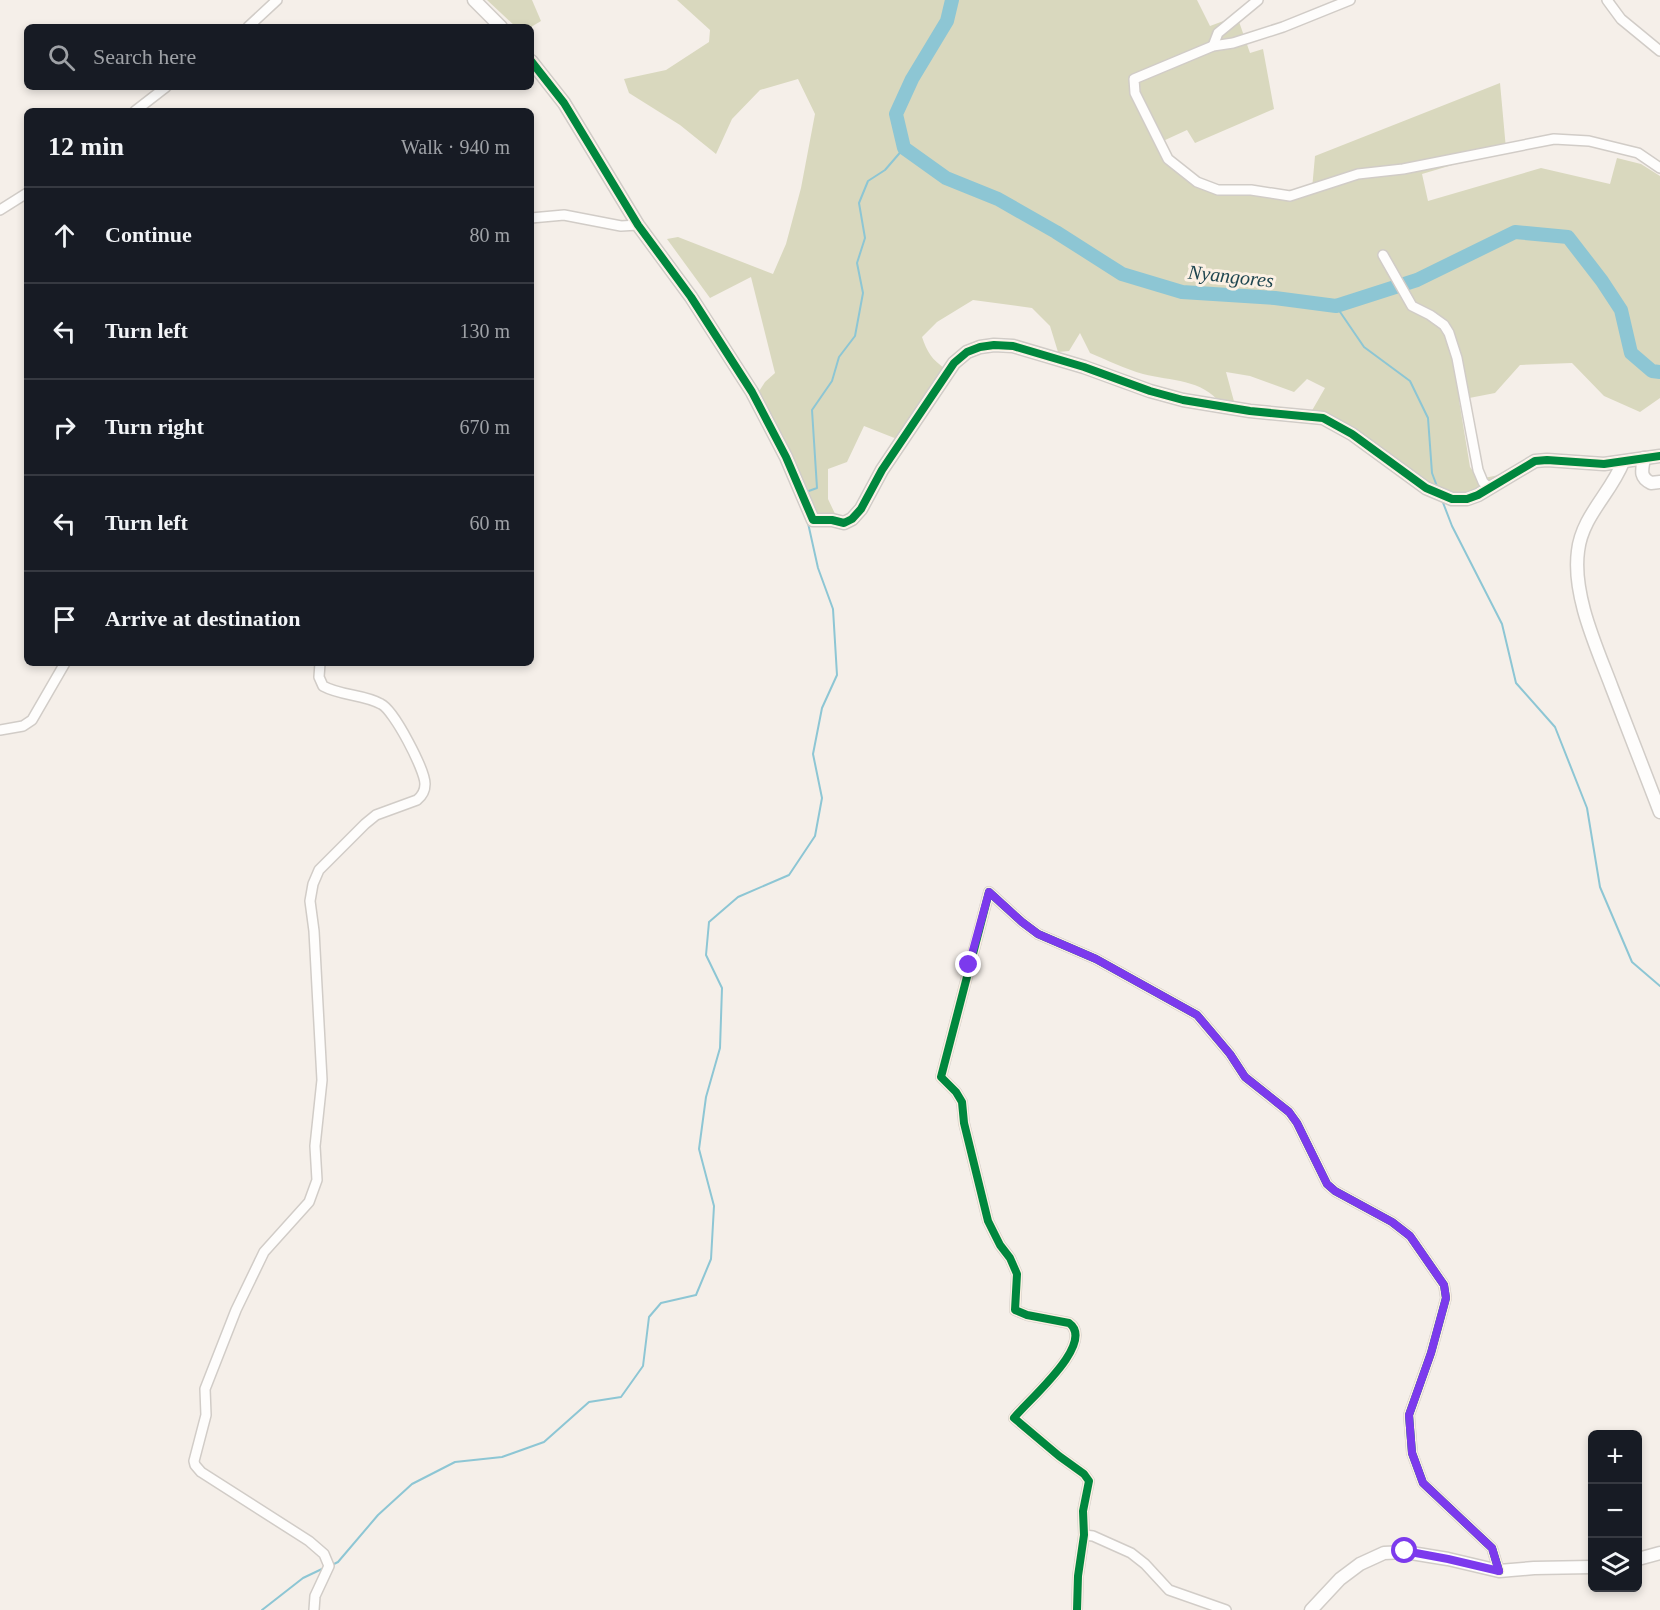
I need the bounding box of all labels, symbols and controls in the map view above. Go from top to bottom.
search box [24,24,534,90]
icon: search [45,41,78,74]
text: Search here [93,44,196,69]
text: 12 min [48,132,124,161]
text: Walk · 940 m [401,136,510,158]
icon: ahead [48,219,81,252]
text: Continue [105,222,192,247]
text: 80 m [469,224,510,246]
water label: Nyangores [1186,260,1275,292]
icon: left [48,315,81,348]
text: Turn left [105,318,188,343]
text: 130 m [459,320,510,342]
icon: right [48,411,81,444]
text: Turn right [105,414,204,439]
text: 670 m [459,416,510,438]
icon: left [48,507,81,540]
text: Turn left [105,510,188,535]
text: 60 m [469,512,510,534]
icon: arrive [48,603,81,636]
text: Arrive at destination [105,606,301,631]
route end [955,951,981,977]
map controls [1588,1430,1642,1592]
button: + [1588,1430,1642,1484]
button: − [1588,1484,1642,1538]
route start [1391,1537,1417,1563]
button: layers [1588,1538,1642,1592]

